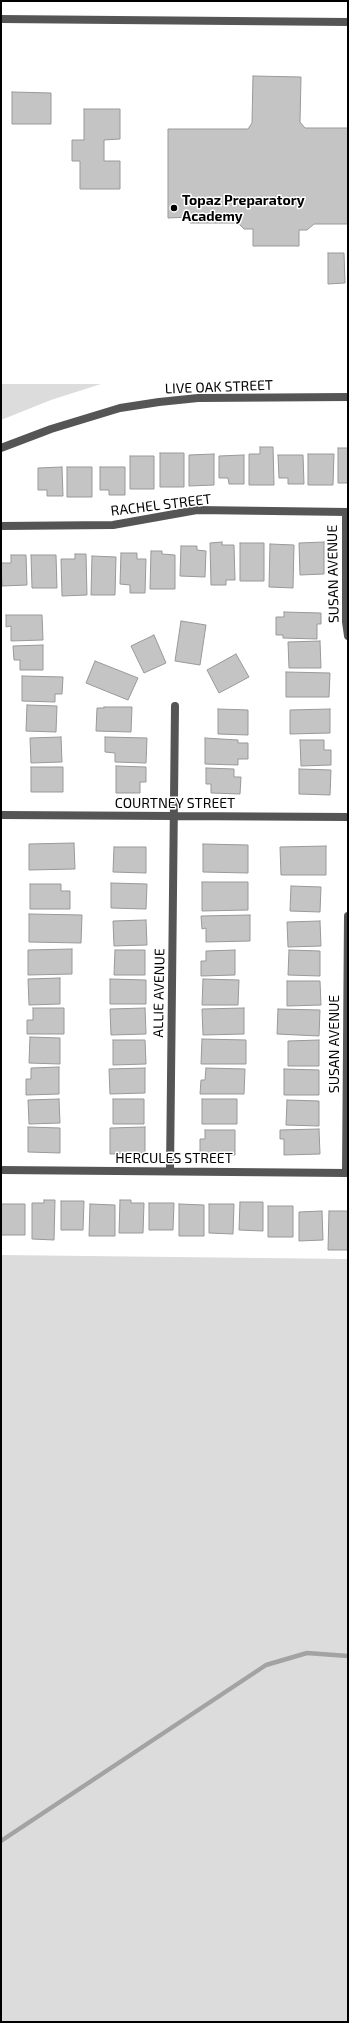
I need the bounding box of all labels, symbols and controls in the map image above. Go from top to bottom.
place label: Topaz Preparatory Academy [182,192,305,224]
marker: Topaz Preparatory Academy [169,203,179,213]
street label: LIVE OAK STREET [165,377,273,397]
street label: RACHEL STREET [110,490,212,520]
street label: SUSAN AVENUE [324,525,342,623]
street label: COURTNEY STREET [115,795,235,811]
street label: ALLIE AVENUE [150,948,168,1038]
street label: SUSAN AVENUE [326,995,342,1093]
street label: HERCULES STREET [115,1150,233,1166]

